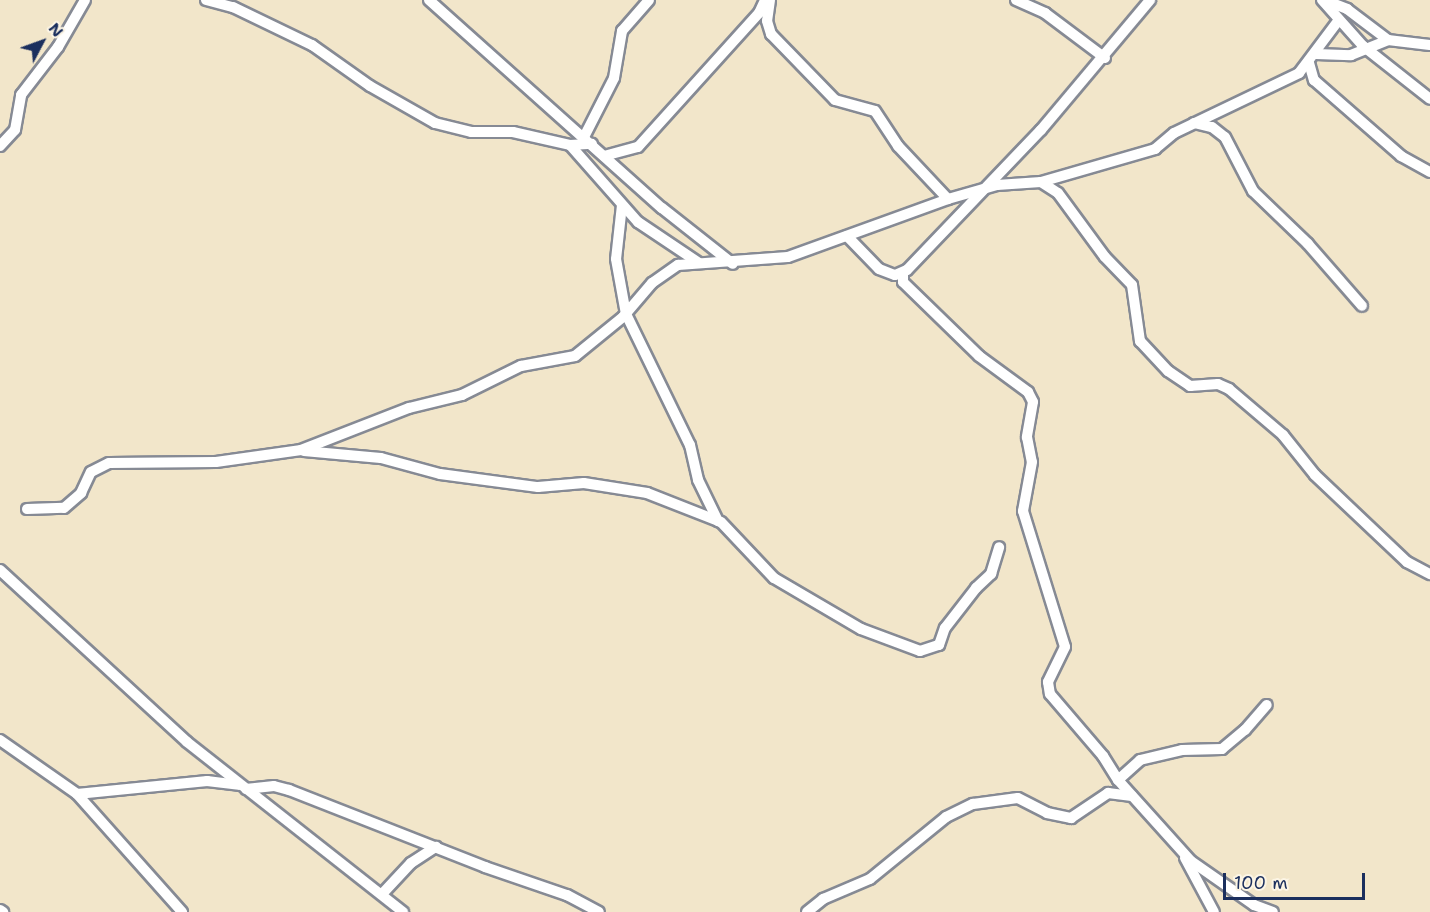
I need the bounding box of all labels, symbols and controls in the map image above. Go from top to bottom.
north arrow [12,12,72,72]
text: N [44,18,68,42]
scale bar [1226,861,1368,899]
text: 100 m [1234,871,1288,895]

